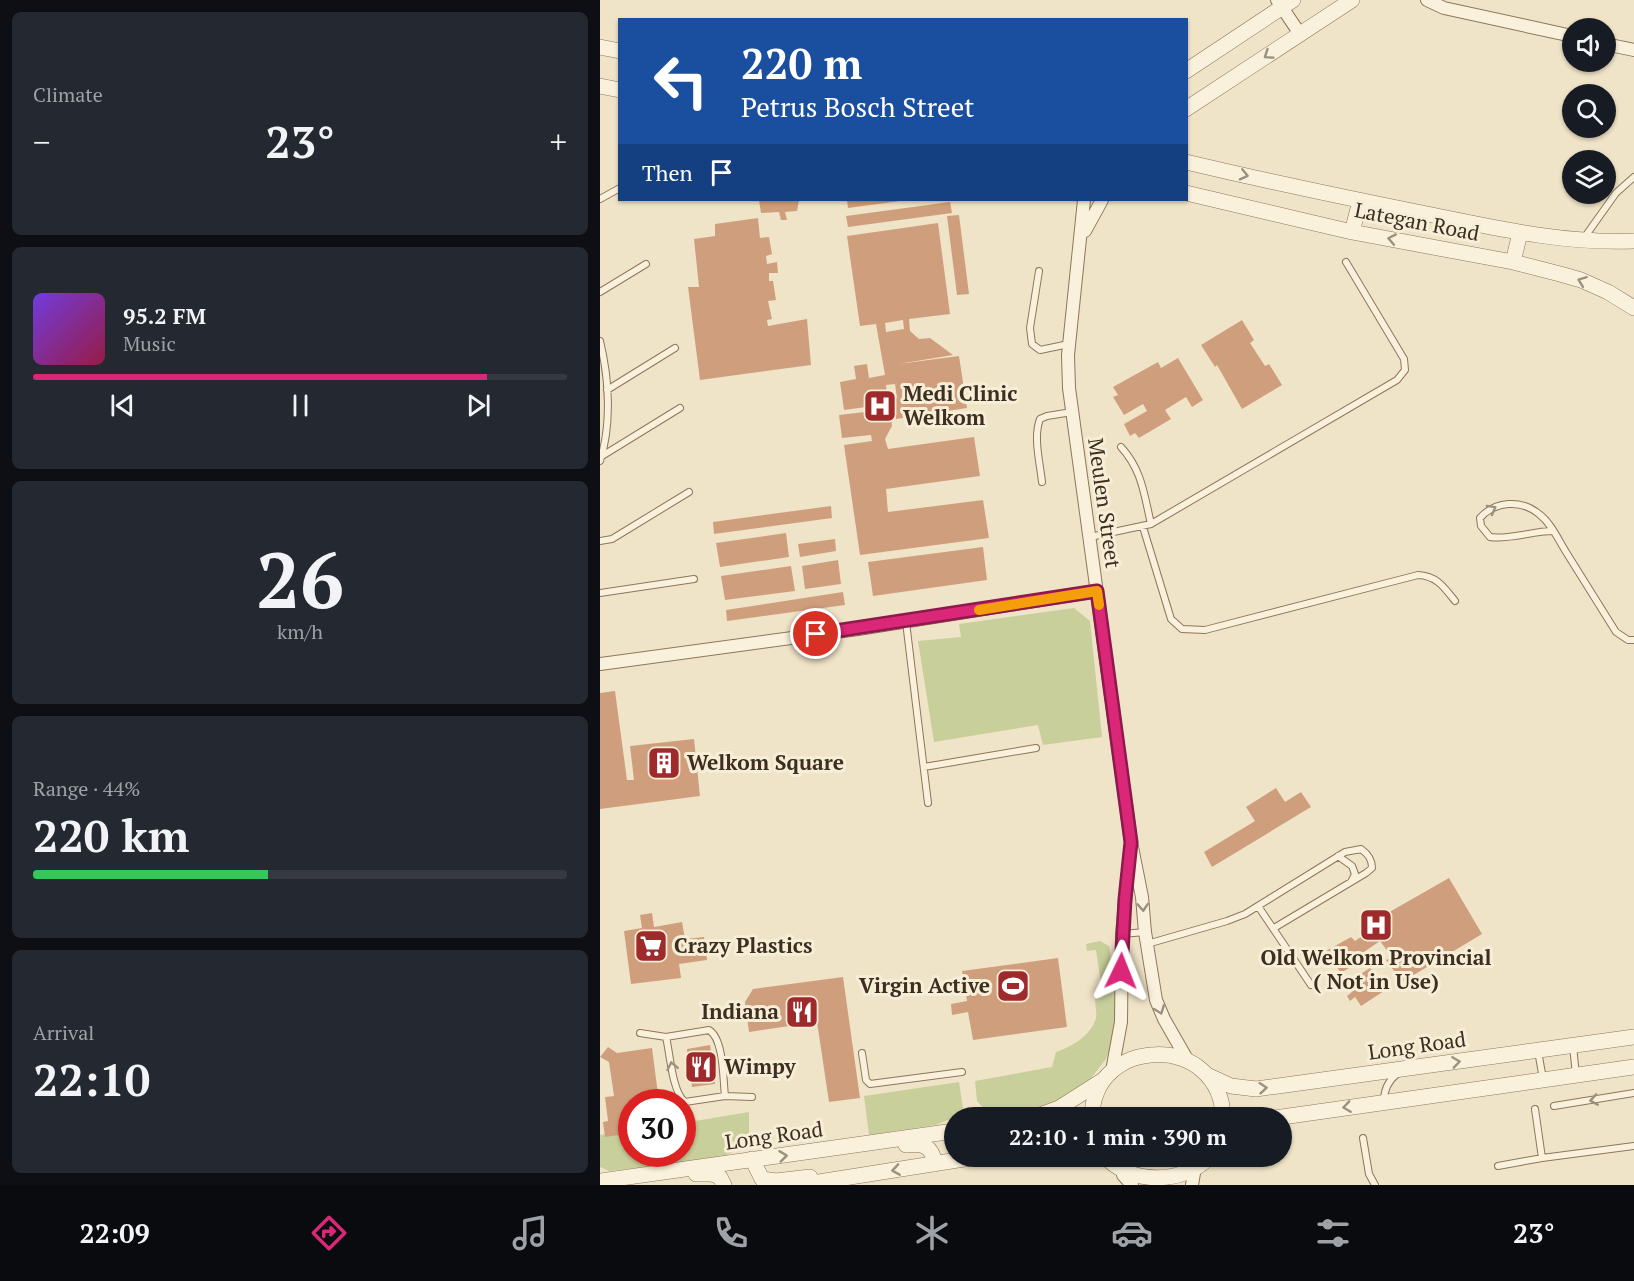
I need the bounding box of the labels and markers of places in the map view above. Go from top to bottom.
place label: Medi Clinic Welkom [903,379,1017,431]
hospital icon: Medi Clinic Welkom [862,388,898,424]
pin [790,608,841,659]
building icon: Welkom Square [646,745,682,781]
place label: Welkom Square [687,748,844,776]
hospital icon: Old Welkom Provincial ( Not in Use) [1358,907,1394,943]
supermarket icon: Crazy Plastics [633,928,669,964]
place label: Crazy Plastics [674,931,813,959]
place label: Old Welkom Provincial ( Not in Use) [1261,943,1492,995]
sports icon: Virgin Active [995,968,1031,1004]
place label: Virgin Active [859,971,990,999]
restaurant icon: Indiana [784,994,820,1030]
place label: Indiana [701,997,779,1025]
restaurant icon: Wimpy [683,1049,719,1085]
place label: Wimpy [724,1052,797,1080]

